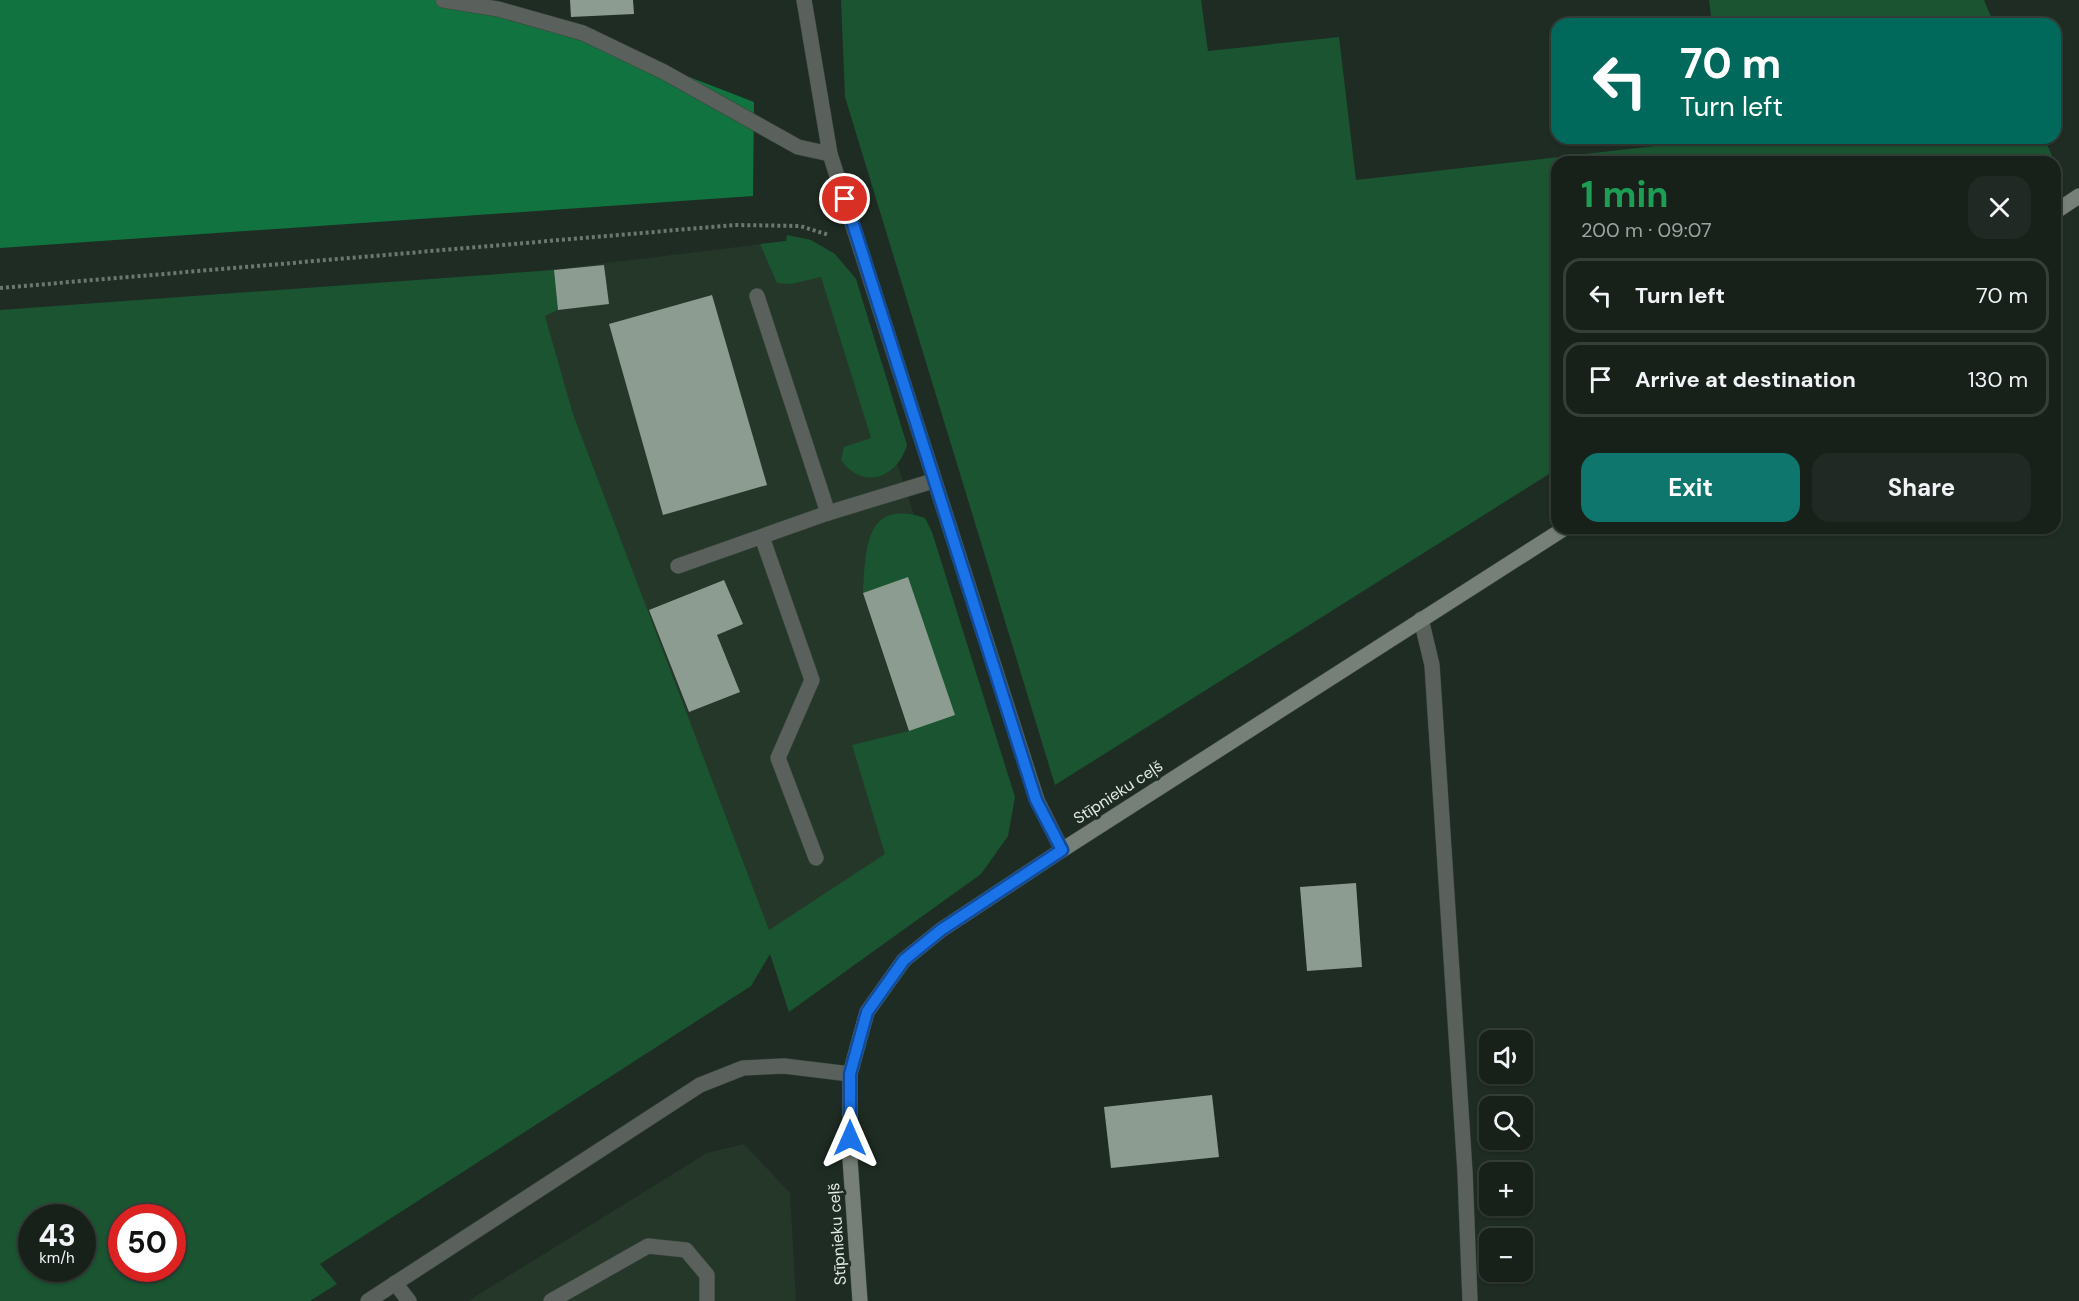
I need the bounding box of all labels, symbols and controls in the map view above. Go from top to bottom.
text: 70 m [1680,36,1781,91]
icon: left [1581,42,1659,120]
text: Turn left [1680,89,1783,124]
text: 1 min [1581,171,1669,218]
pin [819,173,870,224]
button: close [1968,176,2031,239]
icon: arrive [828,182,861,215]
text: 200 m · 09:07 [1581,217,1712,243]
icon: left [1584,279,1617,312]
text: Turn left [1635,281,1725,310]
text: 70 m [1976,281,2028,310]
icon: arrive [1584,363,1617,396]
text: Arrive at destination [1635,365,1856,394]
text: 130 m [1968,365,2028,394]
button: Exit [1581,453,1800,522]
button: Share [1812,453,2031,522]
street label: Stīpnieku ceļš [1069,755,1167,829]
map controls [1479,1030,1533,1282]
button: sound [1479,1030,1533,1084]
button: search [1479,1096,1533,1150]
position arrow [818,1106,882,1170]
button: + [1479,1162,1533,1216]
street label: Stīpnieku ceļš [823,1182,851,1286]
speed limit sign: 50 [108,1204,186,1282]
text: 43 [38,1216,76,1255]
button: − [1479,1228,1533,1282]
text: km/h [39,1248,75,1268]

